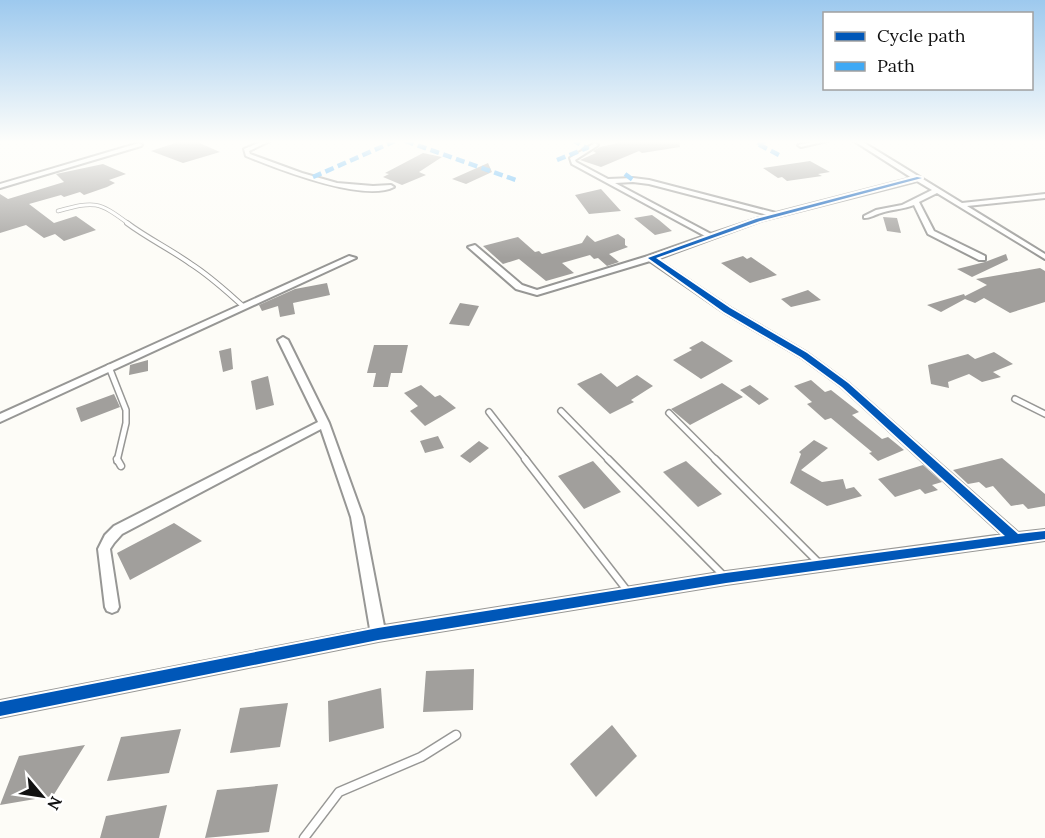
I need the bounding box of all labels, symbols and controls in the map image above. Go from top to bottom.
legend [823,12,1033,90]
text: Cycle path [877,24,966,47]
text: Path [877,54,915,77]
north arrow [12,766,72,826]
text: N [43,793,67,814]

